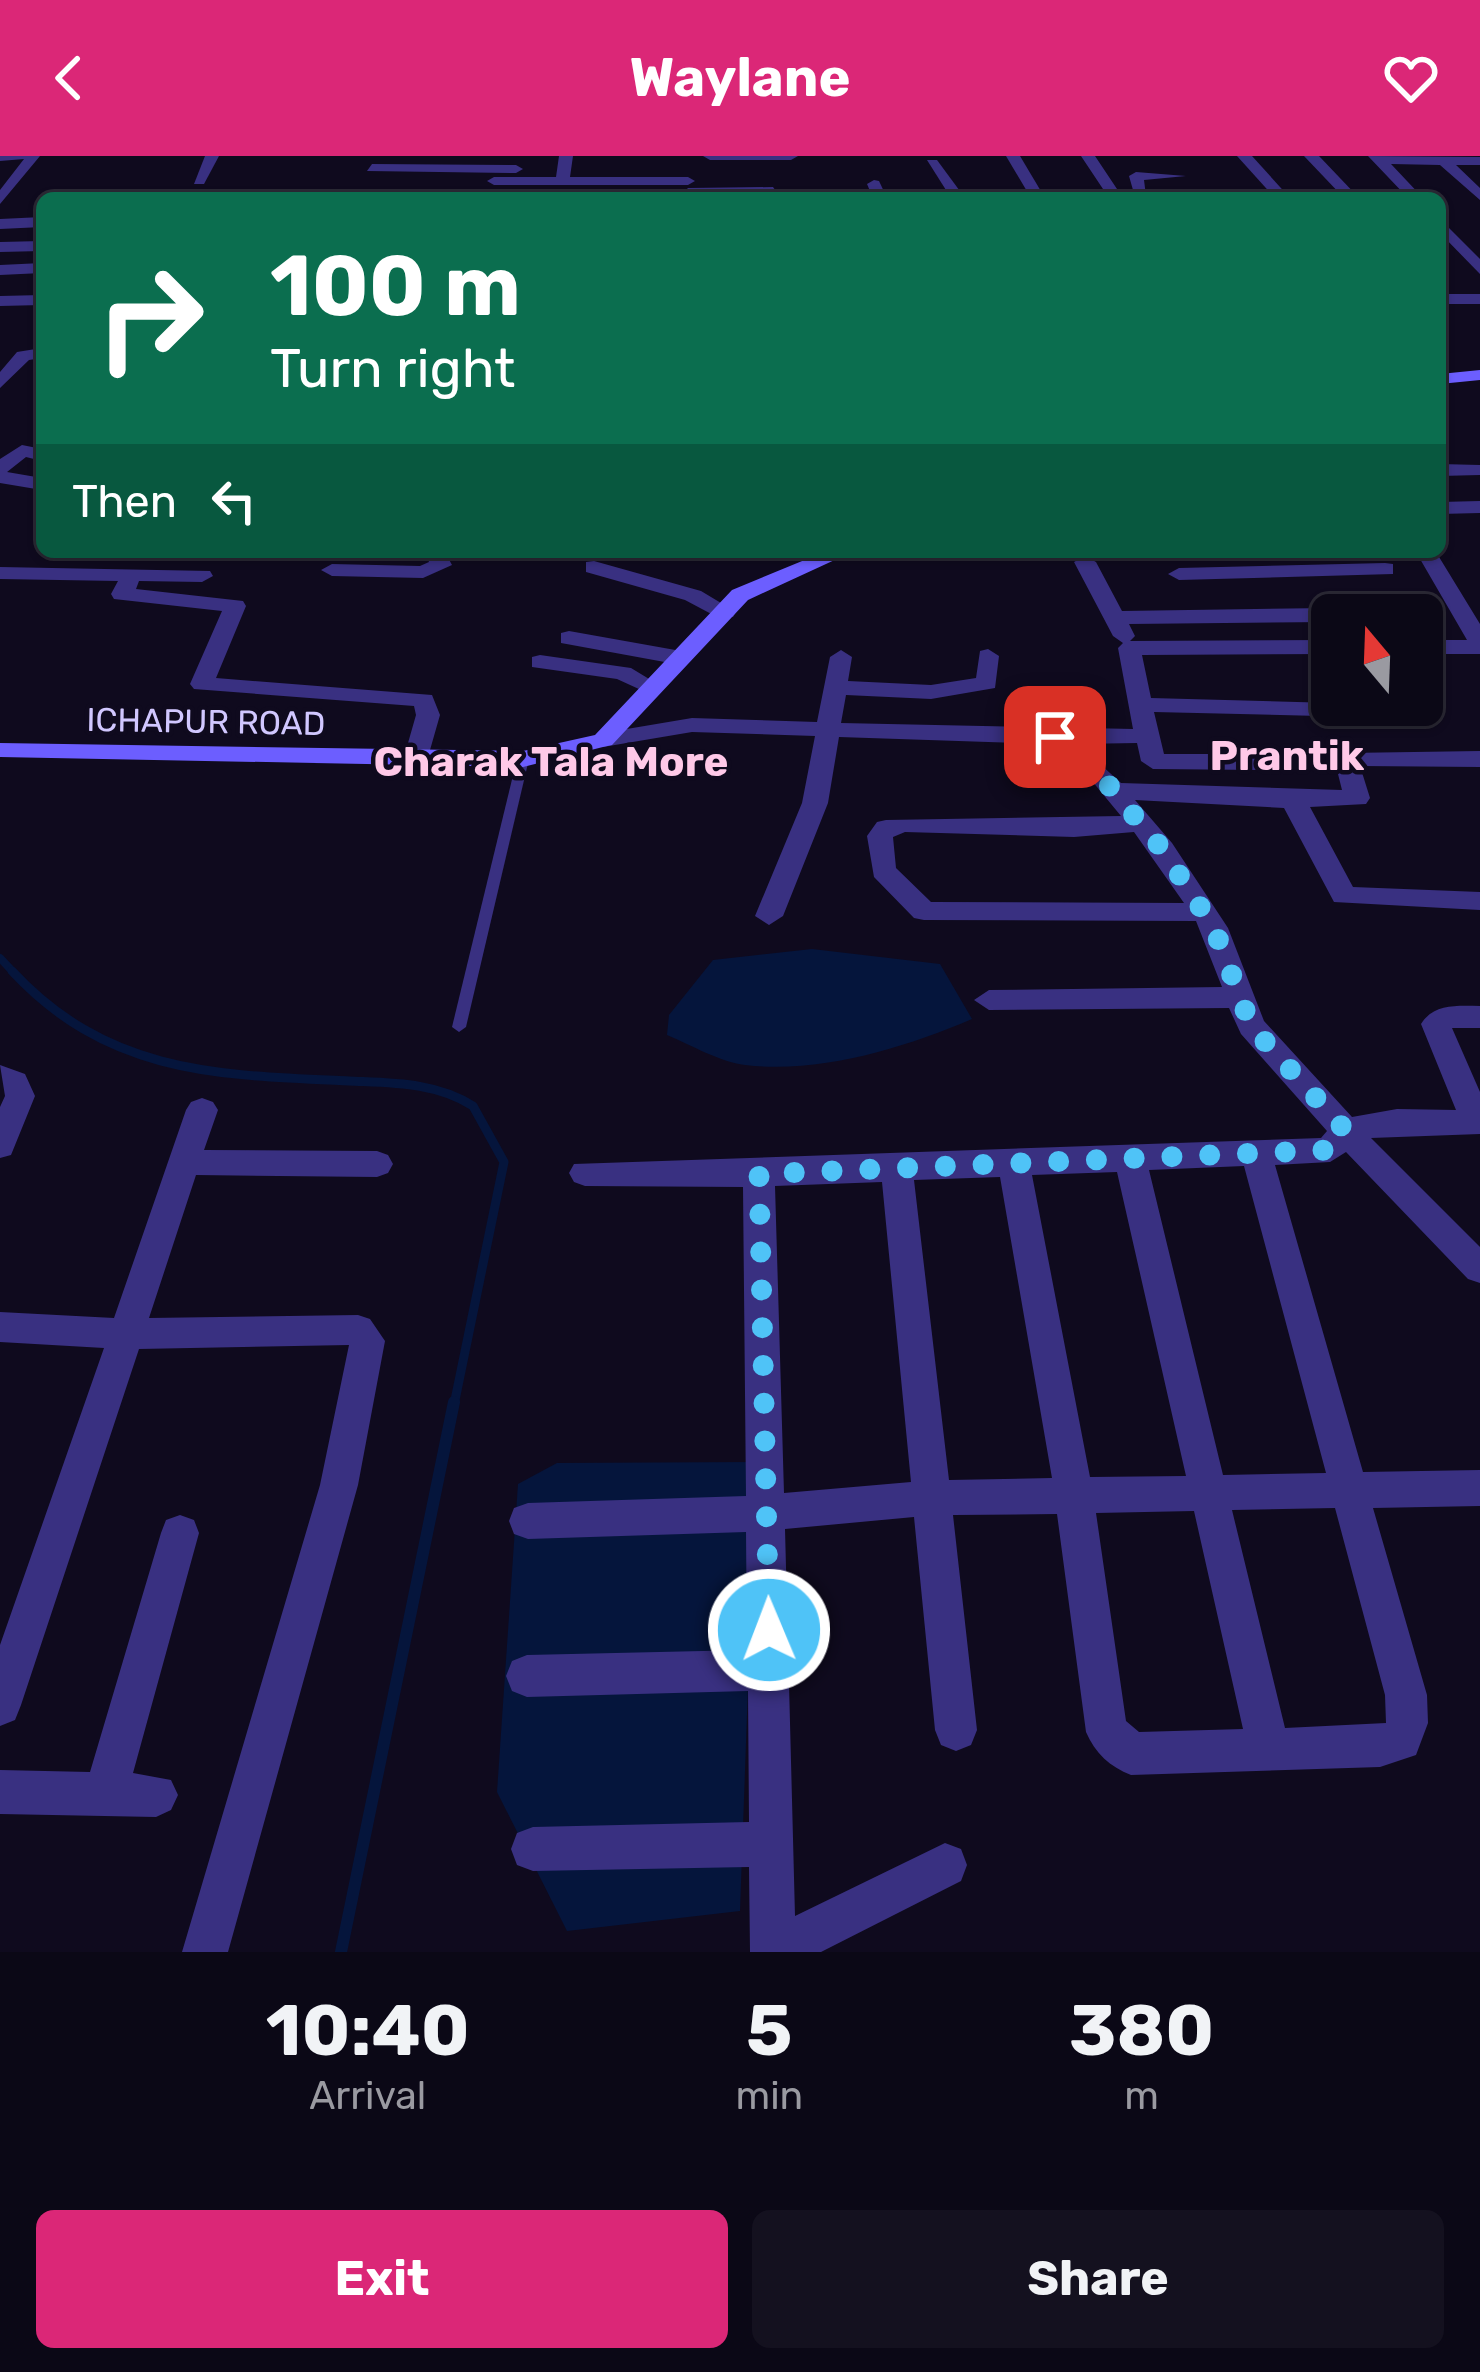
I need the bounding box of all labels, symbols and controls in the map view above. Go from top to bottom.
icon: back [36,45,102,111]
icon: heart [1378,45,1444,111]
text: Waylane [629,46,851,110]
text: 100 m [270,236,521,336]
icon: right [72,240,228,396]
text: Turn right [270,337,515,401]
icon: left [201,468,267,534]
text: Then [72,475,177,528]
north arrow [1311,594,1443,726]
map controls [1311,594,1443,726]
pin [1004,686,1106,788]
street label: ICHAPUR ROAD [86,700,326,743]
icon: arrive [1022,704,1088,770]
district label: Prantik [1210,731,1365,781]
district label: Charak Tala More [374,737,728,787]
position arrow [706,1567,832,1693]
text: 10:40 [266,1988,470,2073]
text: 5 [746,1988,793,2073]
text: 380 [1069,1988,1214,2073]
text: Arrival [309,2073,426,2119]
text: min [736,2073,803,2119]
text: m [1124,2073,1159,2119]
button: Exit [36,2210,728,2348]
button: Share [752,2210,1444,2348]

